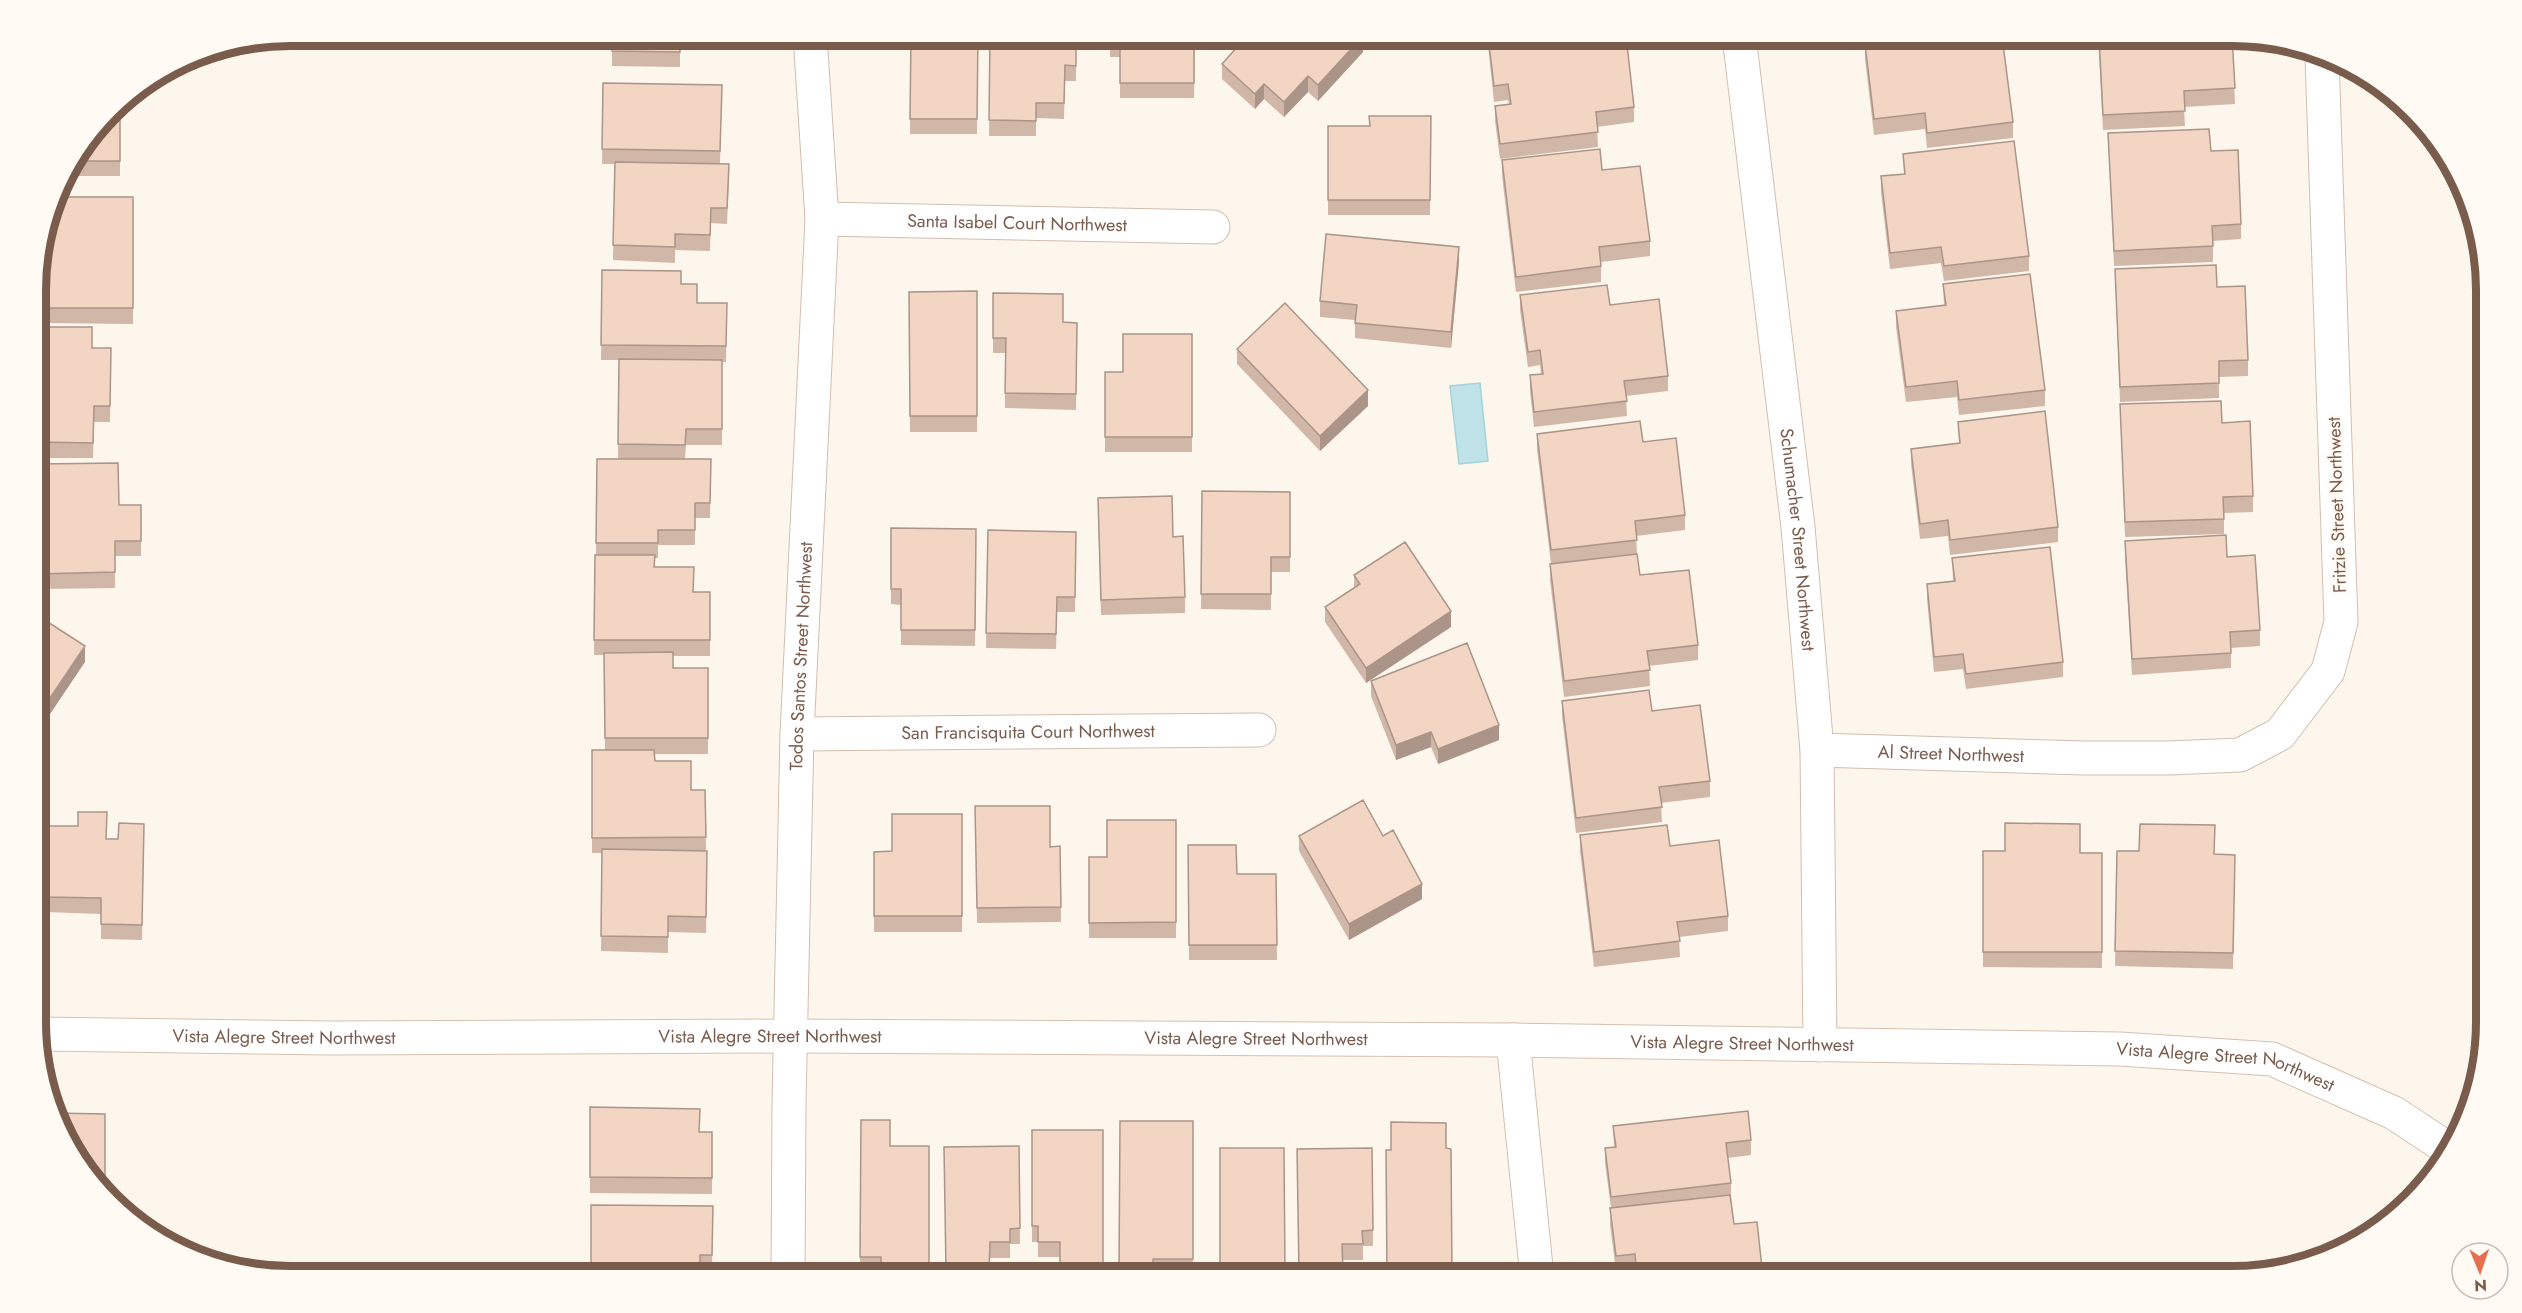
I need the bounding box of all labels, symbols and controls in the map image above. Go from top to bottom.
street label: Santa Isabel Court Northwest [907,208,1128,238]
street label: Fritzie Street Northwest [2321,416,2353,594]
street label: Schumacher Street Northwest [1773,427,1822,653]
street label: Todos Santos Street Northwest [783,541,819,771]
street label: San Francisquita Court Northwest [901,718,1156,746]
street label: Al Street Northwest [1877,739,2025,769]
street label: Vista Alegre Street Northwest [172,1023,396,1051]
street label: Vista Alegre Street Northwest [658,1023,882,1050]
street label: Vista Alegre Street Northwest [1144,1025,1368,1052]
street label: Vista Alegre Street Northwest [1630,1029,1854,1058]
street label: Vista Alegre Street Northwest [2115,1036,2339,1098]
north arrow [2450,1241,2510,1301]
text: N [2474,1274,2487,1297]

